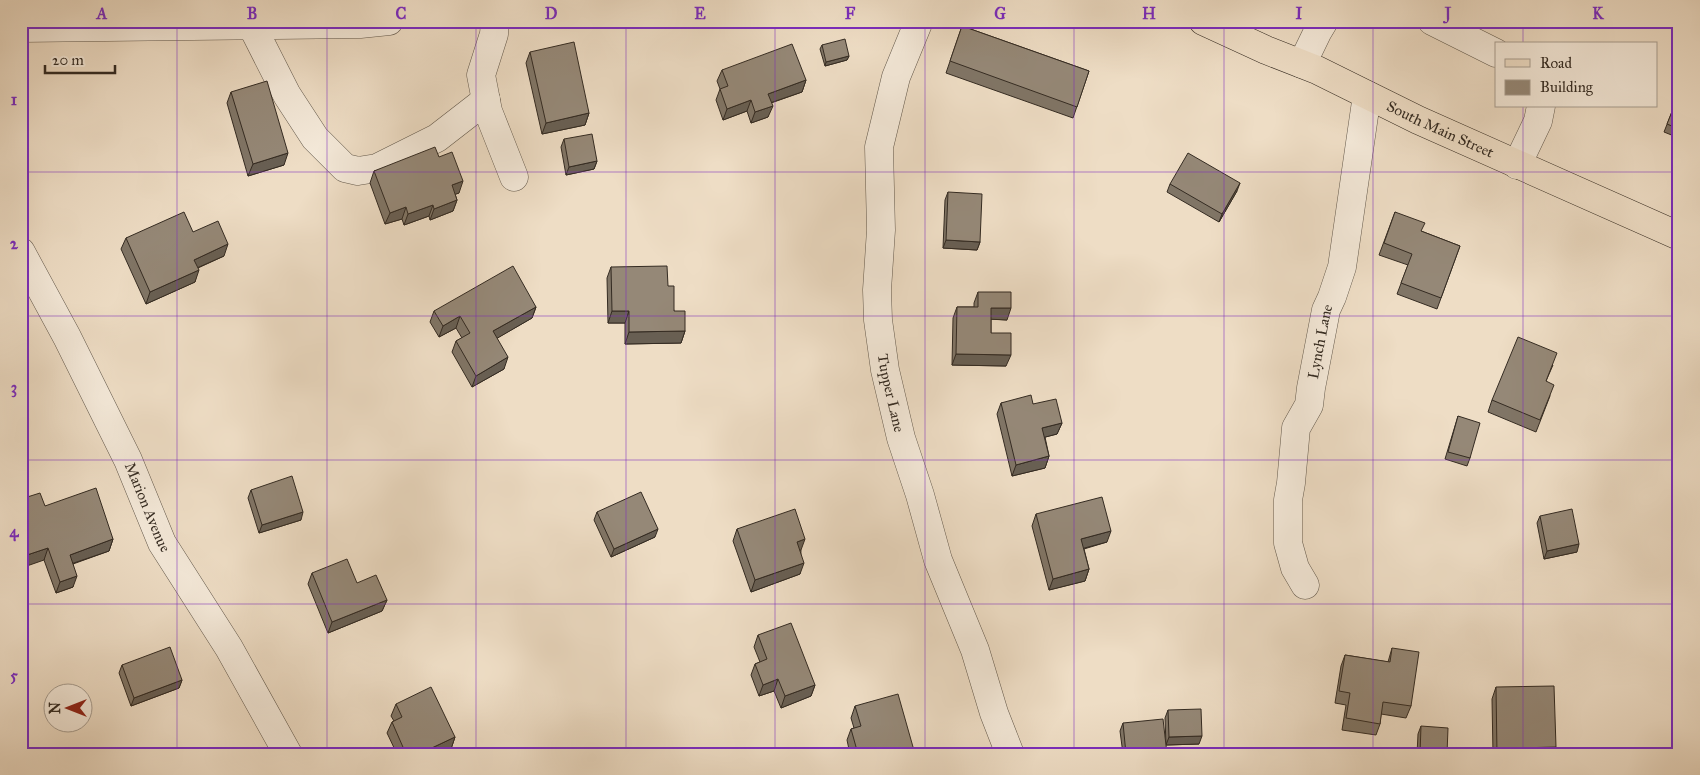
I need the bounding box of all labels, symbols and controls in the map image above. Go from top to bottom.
text: A [96,4,108,23]
text: B [247,4,257,23]
text: C [396,4,407,23]
text: D [545,4,558,23]
text: E [694,4,706,23]
text: F [845,4,856,23]
text: G [994,4,1006,23]
text: H [1142,4,1156,23]
text: I [1296,4,1303,23]
text: J [1443,4,1452,24]
text: K [1592,4,1604,23]
scale bar [45,42,115,74]
legend [1495,42,1658,108]
text: 20 m [52,51,84,69]
text: Road [1540,54,1572,72]
text: Building [1540,78,1594,96]
text: 1 [11,90,18,109]
street label: South Main Street [1384,97,1497,162]
text: 2 [10,234,19,253]
street label: Lynch Lane [1304,301,1337,380]
street label: Tupper Lane [874,353,908,434]
text: 3 [11,378,17,398]
street label: Marion Avenue [121,460,175,556]
text: 4 [10,522,20,542]
text: 5 [10,666,18,685]
north arrow [42,682,92,732]
text: N [47,702,64,714]

